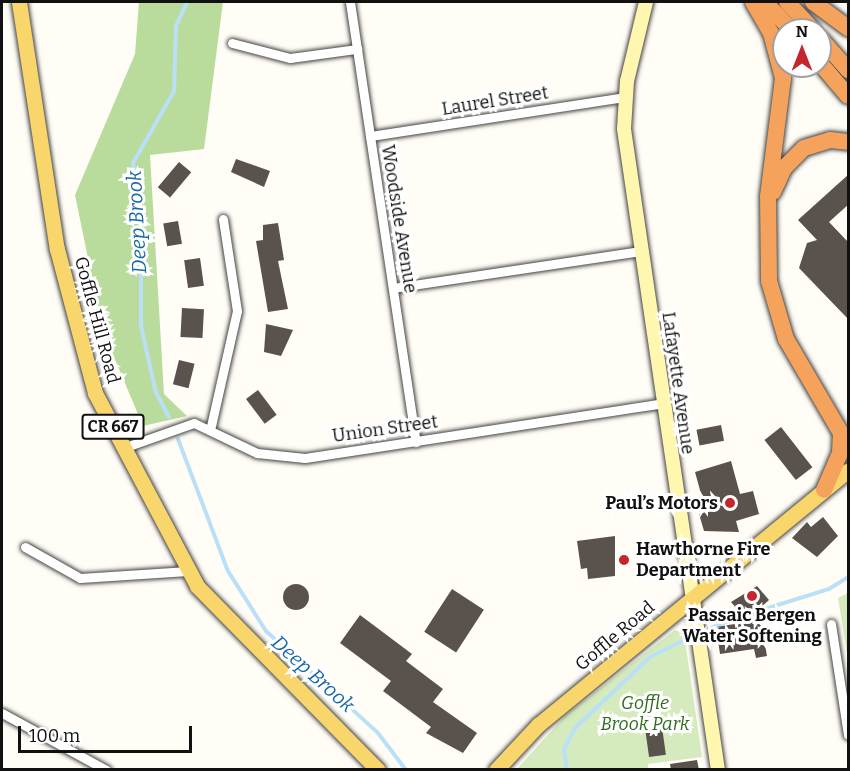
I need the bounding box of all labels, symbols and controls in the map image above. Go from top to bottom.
north arrow [772,18,832,78]
text: N [796,22,808,41]
street label: Laurel Street [440,82,550,120]
street label: Woodside Avenue [377,143,421,295]
water label: Deep Brook [122,170,152,274]
street label: Goffle Hill Road [70,254,124,386]
street label: Lafayette Avenue [657,310,699,456]
street label: Union Street [331,411,439,447]
road number: CR 667 [82,414,144,440]
place label: Paul’s Motors [605,492,718,514]
marker: Paul’s Motors [723,496,737,510]
place label: Hawthorne Fire Department [636,539,770,582]
marker: Hawthorne Fire Department [617,553,631,567]
marker: Passaic Bergen Water Softening [745,589,759,603]
street label: Goffle Road [571,597,659,675]
place label: Passaic Bergen Water Softening [682,605,822,648]
water label: Deep Brook [267,631,359,717]
park label: Goffle Brook Park [600,693,690,736]
scale bar [21,714,195,752]
text: 100 m [29,725,80,747]

